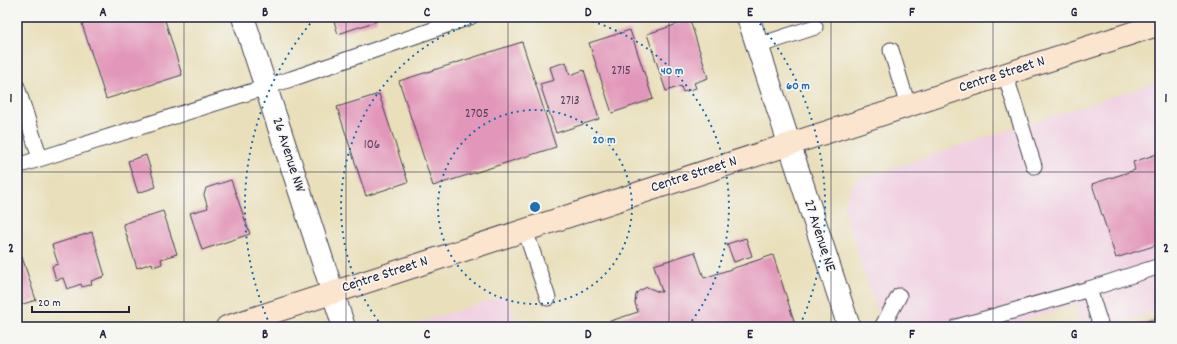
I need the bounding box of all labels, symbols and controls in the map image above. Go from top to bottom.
text: A [99,4,107,23]
text: B [262,4,268,23]
text: C [424,4,431,23]
text: D [585,4,592,23]
text: E [747,4,754,23]
text: F [909,4,915,23]
text: G [1071,4,1078,23]
street label: Centre Street N [956,51,1048,99]
house number: 2715 [611,62,631,81]
text: 40 m [661,63,683,80]
text: 60 m [786,78,810,95]
text: 1 [10,90,13,109]
text: 1 [1165,90,1168,109]
house number: 2713 [560,92,580,111]
house number: 2705 [465,105,489,124]
street label: 26 Avenue NW [266,115,311,196]
text: 20 m [593,132,615,149]
house number: 106 [364,136,380,155]
street label: Centre Street N [648,151,740,199]
street label: 27 Avenue NE [797,197,841,275]
centre of rings [528,200,542,214]
text: 2 [8,240,14,259]
text: 2 [1163,240,1169,259]
street label: Centre Street N [339,251,431,299]
scale bar [32,288,129,314]
text: 20 m [38,295,61,312]
text: A [99,326,107,344]
text: B [262,326,268,344]
text: C [424,326,431,344]
text: D [585,326,592,344]
text: E [747,326,754,344]
text: F [909,326,915,344]
text: G [1071,326,1078,344]

